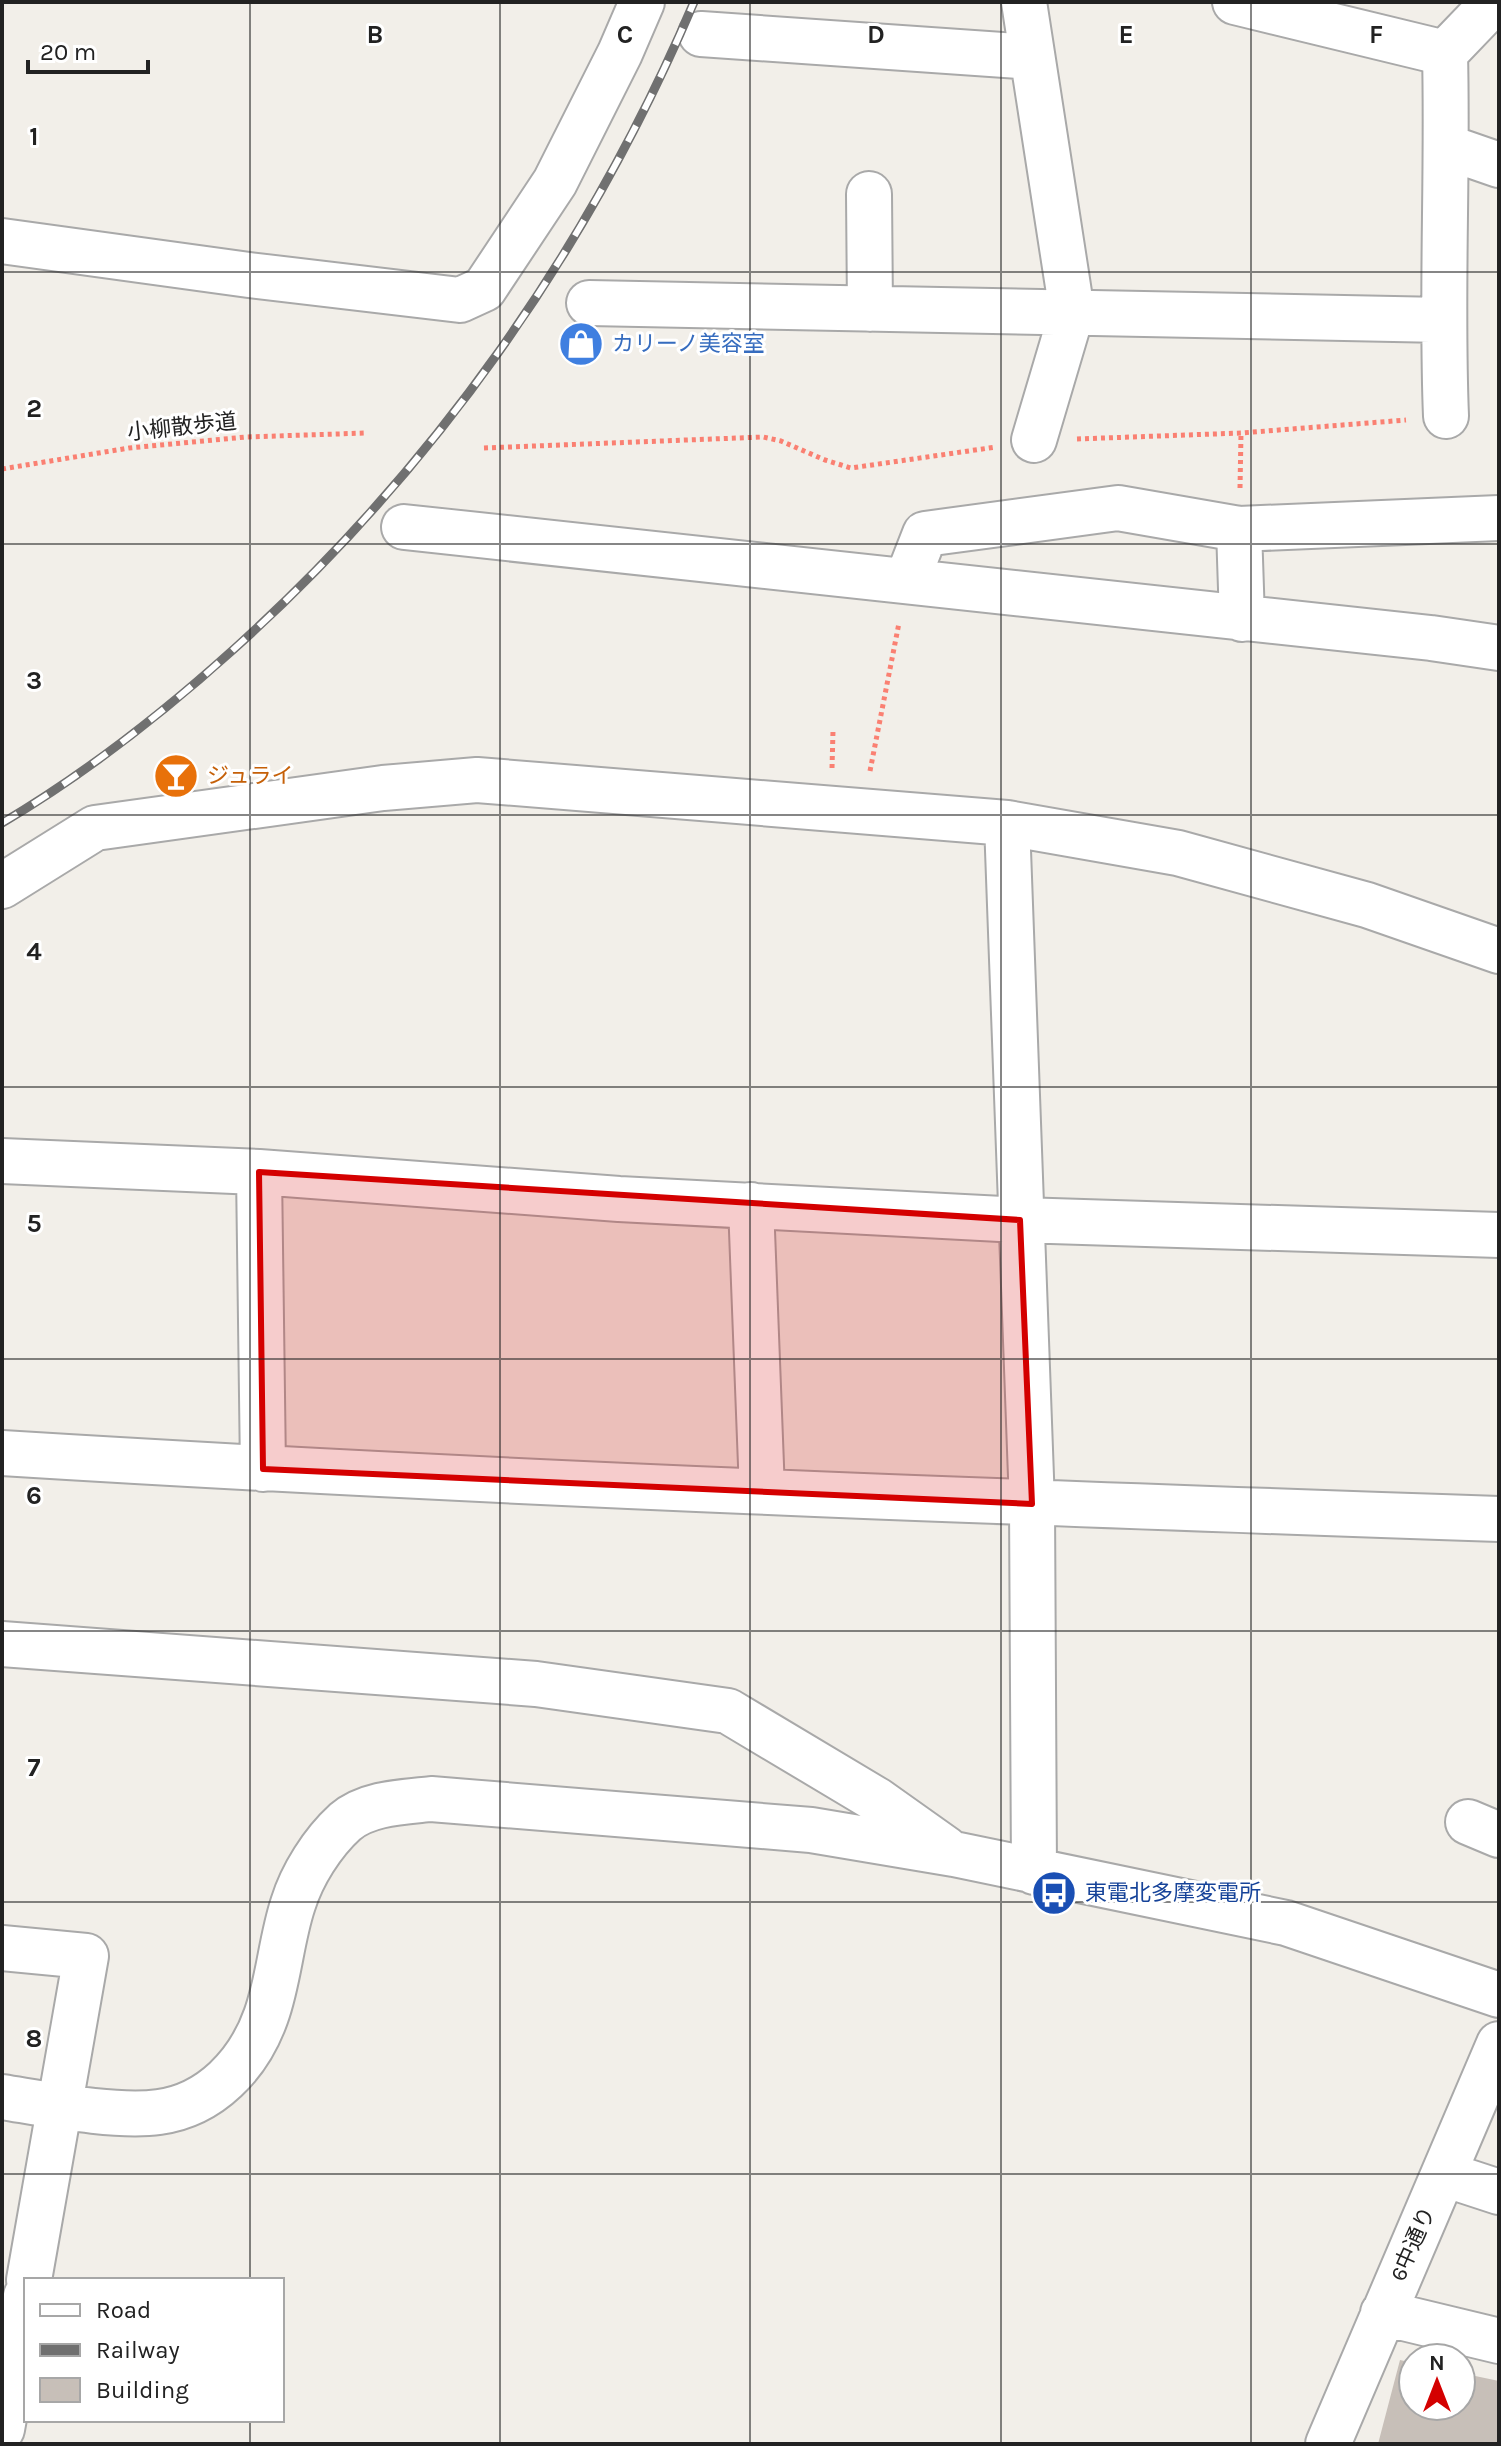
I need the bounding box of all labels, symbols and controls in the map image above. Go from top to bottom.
text: B [367,19,383,50]
text: C [617,19,633,50]
text: D [867,19,885,50]
text: E [1118,19,1134,50]
text: F [1369,19,1383,50]
scale bar [28,24,148,74]
text: 20 m [40,38,96,66]
text: 1 [29,121,39,152]
shop icon: カリーノ美容室 [557,320,605,368]
place label: カリーノ美容室 [612,331,765,357]
text: 2 [26,393,42,424]
street label: 小柳散歩道 [126,408,238,446]
text: 3 [26,665,42,696]
bar icon: ジュライ [152,752,200,800]
place label: ジュライ [207,763,293,789]
text: 4 [26,936,42,967]
text: 5 [26,1208,42,1239]
text: 6 [26,1480,42,1511]
text: 7 [28,1752,41,1783]
bus stop icon: 東電北多摩変電所 [1030,1869,1078,1917]
place label: 東電北多摩変電所 [1085,1880,1261,1906]
text: 8 [26,2023,42,2054]
street label: 6中通り [1385,2203,1441,2285]
legend [24,2278,284,2422]
text: Road [96,2296,151,2324]
text: Railway [96,2336,180,2364]
north arrow [1397,2342,1477,2422]
text: N [1429,2350,1445,2376]
text: Building [96,2376,189,2404]

